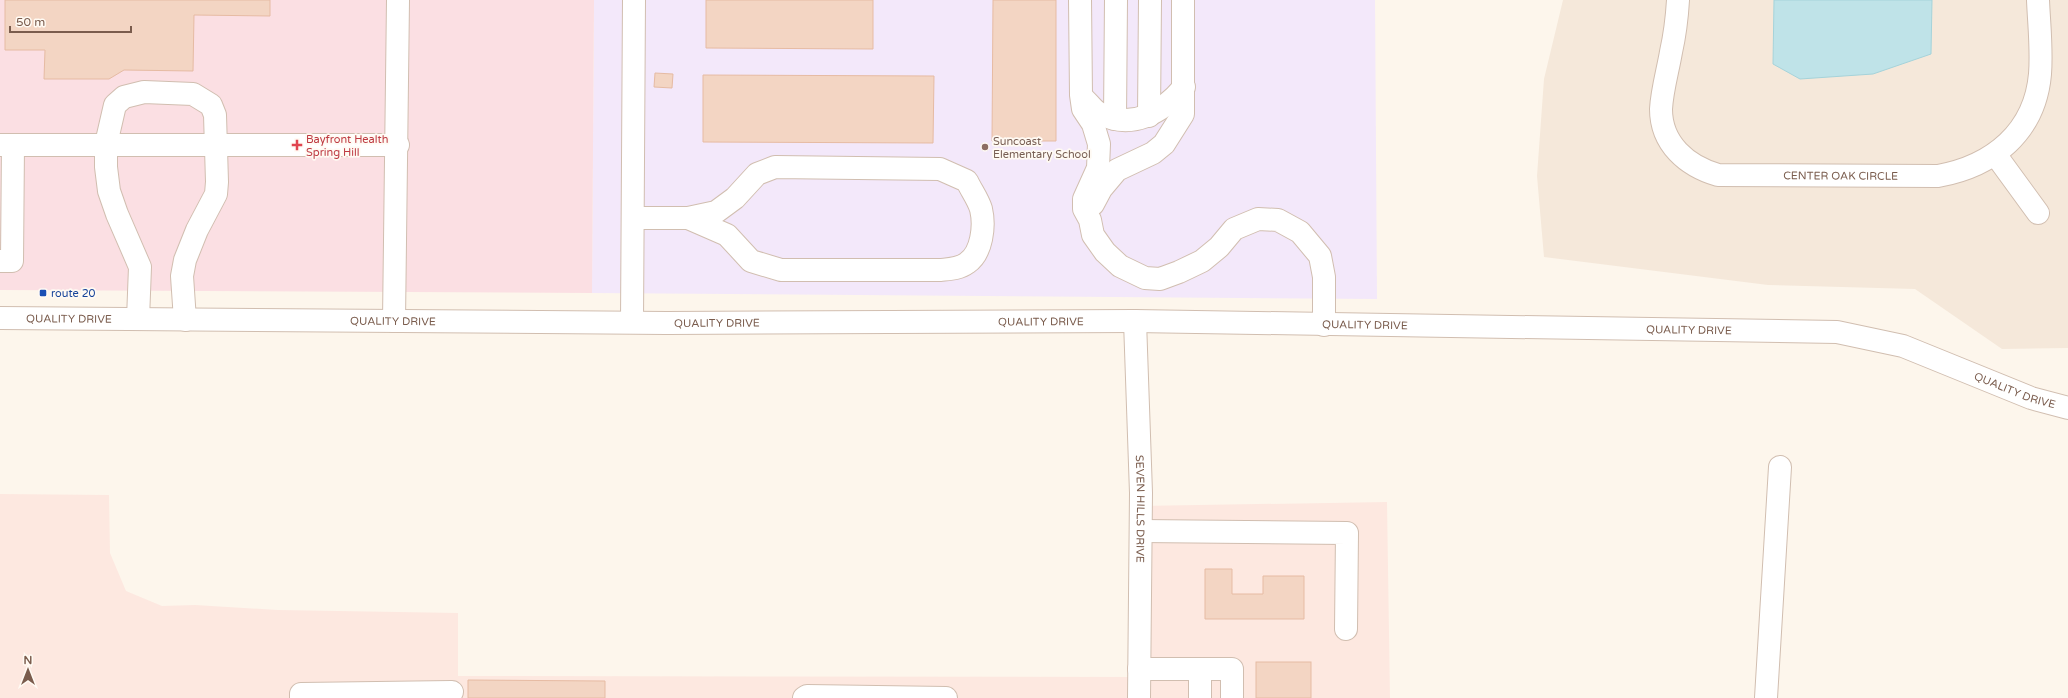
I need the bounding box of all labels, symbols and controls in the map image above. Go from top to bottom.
scale bar [10,8,131,34]
text: 50 m [16,15,45,29]
place label: Bayfront Health Spring Hill [306,133,388,159]
place label: Suncoast Elementary School [993,135,1091,161]
marker: Bayfront Health Spring Hill [291,139,303,151]
marker: Suncoast Elementary School [980,142,990,152]
street label: CENTER OAK CIRCLE [1783,169,1898,183]
place label: route 20 [51,287,96,300]
marker: route 20 [38,288,48,298]
street label: QUALITY DRIVE [26,312,112,326]
street label: QUALITY DRIVE [350,315,436,328]
street label: QUALITY DRIVE [998,315,1084,329]
street label: QUALITY DRIVE [674,317,760,330]
street label: QUALITY DRIVE [1322,318,1408,332]
street label: QUALITY DRIVE [1646,323,1732,337]
street label: QUALITY DRIVE [1972,370,2057,411]
street label: SEVEN HILLS DRIVE [1133,455,1147,563]
north arrow [8,650,48,690]
text: N [24,654,32,667]

